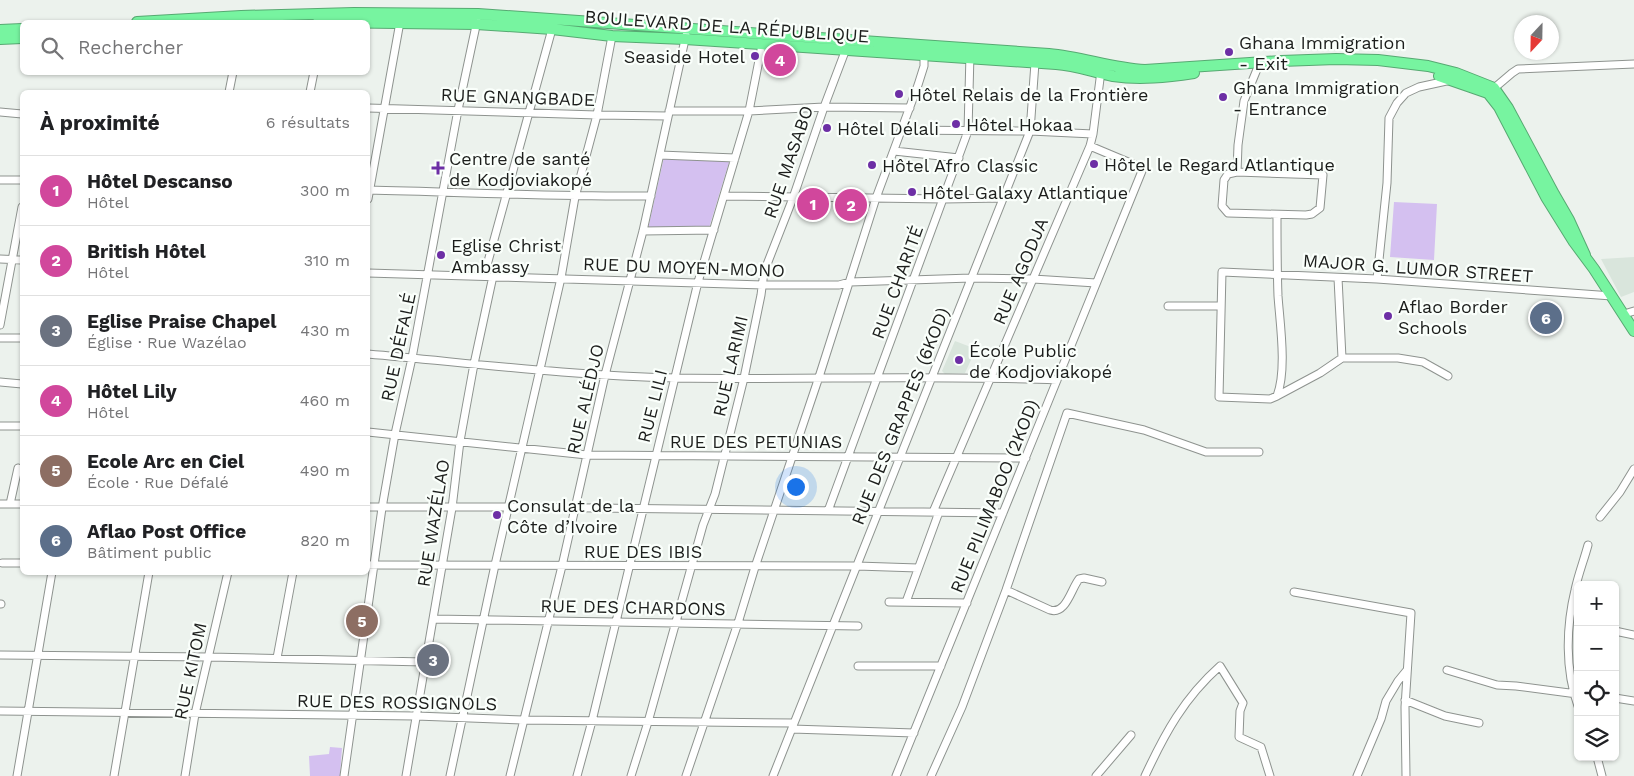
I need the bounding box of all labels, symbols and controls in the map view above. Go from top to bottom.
street label: BOULEVARD DE LA RÉPUBLIQUE [584,6,870,46]
north arrow [1514,15,1559,60]
search box [20,20,370,75]
place label: Ghana Immigration - Exit [1239,32,1406,74]
icon: search [38,34,66,62]
text: Rechercher [78,36,183,59]
pin: 4 [764,41,796,79]
place label: Seaside Hotel [624,46,745,67]
marker: Ghana Immigration - Exit [1223,46,1235,58]
marker: Seaside Hotel [749,50,761,62]
place label: Ghana Immigration - Entrance [1233,77,1400,119]
street label: RUE GNANGBADE [440,84,596,110]
place label: Hôtel Relais de la Frontière [909,84,1148,105]
marker: Hôtel Relais de la Frontière [893,88,905,100]
marker: Ghana Immigration - Entrance [1217,91,1229,103]
street label: RUE MASABO [759,103,817,221]
text: À proximité [40,110,160,135]
text: 6 résultats [266,113,350,132]
place label: Hôtel Hokaa [966,114,1073,135]
place label: Hôtel Délali [837,118,939,139]
marker: Hôtel Hokaa [950,118,962,130]
marker: Hôtel Délali [821,122,833,134]
place label: Centre de santé de Kodjoviakopé [449,148,592,190]
place label: Hôtel le Regard Atlantique [1104,154,1335,175]
place label: Hôtel Afro Classic [882,155,1038,176]
marker: Hôtel le Regard Atlantique [1088,158,1100,170]
marker: Hôtel Afro Classic [866,159,878,171]
marker: Centre de santé de Kodjoviakopé [431,161,445,175]
text: Hôtel Descanso [87,170,233,193]
text: 1 [53,181,59,200]
text: 300 m [300,181,350,200]
place label: Hôtel Galaxy Atlantique [922,182,1128,203]
pin: 1 [797,185,829,223]
pin: 2 [835,186,867,224]
marker: Hôtel Galaxy Atlantique [906,186,918,198]
text: Hôtel [87,193,129,212]
street label: RUE AGODJA [988,214,1052,328]
street label: RUE CHARITÉ [867,222,927,342]
place label: Eglise Christ Ambassy [451,235,561,277]
text: British Hôtel [87,240,206,263]
marker: Eglise Christ Ambassy [435,249,447,261]
street label: MAJOR G. LUMOR STREET [1302,249,1534,287]
text: 2 [51,251,61,270]
text: 310 m [304,251,350,270]
street label: RUE DU MOYEN-MONO [583,253,785,281]
text: Hôtel [87,263,129,282]
street label: RUE DÉFALÉ [376,291,420,403]
place label: Aflao Border Schools [1398,296,1508,338]
pin: 6 [1530,299,1562,337]
street label: RUE DES GRAPPES (6KOD) [847,304,953,528]
text: Eglise Praise Chapel [87,310,277,333]
marker: Aflao Border Schools [1382,310,1394,322]
street label: RUE LARIMI [708,313,752,419]
text: 3 [51,321,61,340]
text: 430 m [300,321,350,340]
text: Église · Rue Wazélao [87,333,247,352]
place label: École Public de Kodjoviakopé [969,340,1112,382]
street label: RUE ALÉDJO [562,342,608,456]
marker: École Public de Kodjoviakopé [953,354,965,366]
street label: RUE LILI [633,367,671,445]
text: Hôtel Lily [87,380,177,403]
text: 4 [51,391,61,410]
text: 460 m [300,391,350,410]
street label: RUE PILIMABOO (2KOD) [946,396,1042,596]
text: Hôtel [87,403,129,422]
street label: RUE DES PETUNIAS [670,431,842,452]
text: Ecole Arc en Ciel [87,450,244,473]
street label: RUE WAZÉLAO [413,458,453,588]
text: 5 [51,461,61,480]
text: 490 m [300,461,350,480]
text: École · Rue Défalé [87,473,229,492]
your location [783,474,809,500]
place label: Consulat de la Côte d’Ivoire [507,495,634,537]
marker: Consulat de la Côte d’Ivoire [491,509,503,521]
text: Aflao Post Office [87,520,246,543]
text: 6 [51,531,61,550]
text: 820 m [300,531,350,550]
street label: RUE DES IBIS [584,541,702,562]
text: Bâtiment public [87,543,212,562]
map controls [1574,581,1619,761]
button: + [1574,581,1619,626]
street label: RUE DES CHARDONS [540,595,726,619]
pin: 5 [346,602,378,640]
street label: RUE KITOM [169,620,211,722]
button: − [1574,626,1619,671]
pin: 3 [417,641,449,679]
button: locate [1574,671,1619,716]
street label: RUE DES ROSSIGNOLS [297,690,497,714]
button: layers [1574,716,1619,761]

